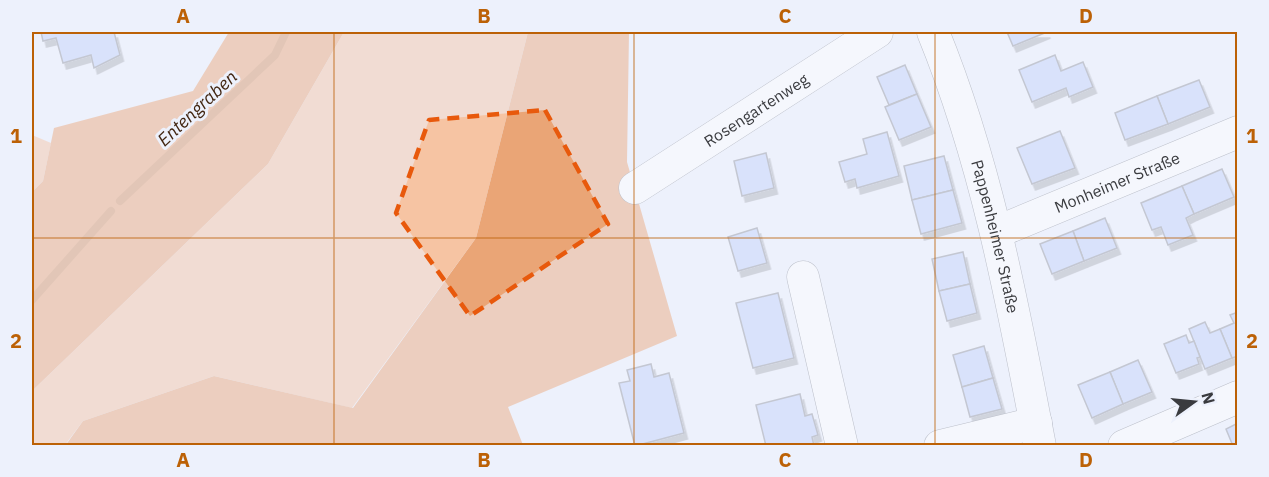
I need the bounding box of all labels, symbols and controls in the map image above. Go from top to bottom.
text: A [176,2,190,29]
text: B [477,2,491,29]
text: C [778,2,792,29]
text: D [1079,2,1093,29]
water label: Entengraben [152,65,242,151]
street label: Rosengartenweg [700,69,813,151]
text: 1 [10,122,22,149]
text: 1 [1246,122,1258,149]
street label: Monheimer Straße [1051,147,1183,217]
street label: Pappenheimer Straße [967,157,1024,315]
text: 2 [10,327,22,354]
text: 2 [1246,327,1258,354]
north arrow [1164,372,1224,432]
text: N [1197,390,1220,406]
text: A [176,446,190,473]
text: B [477,446,491,473]
text: C [778,446,792,473]
text: D [1079,446,1093,473]

